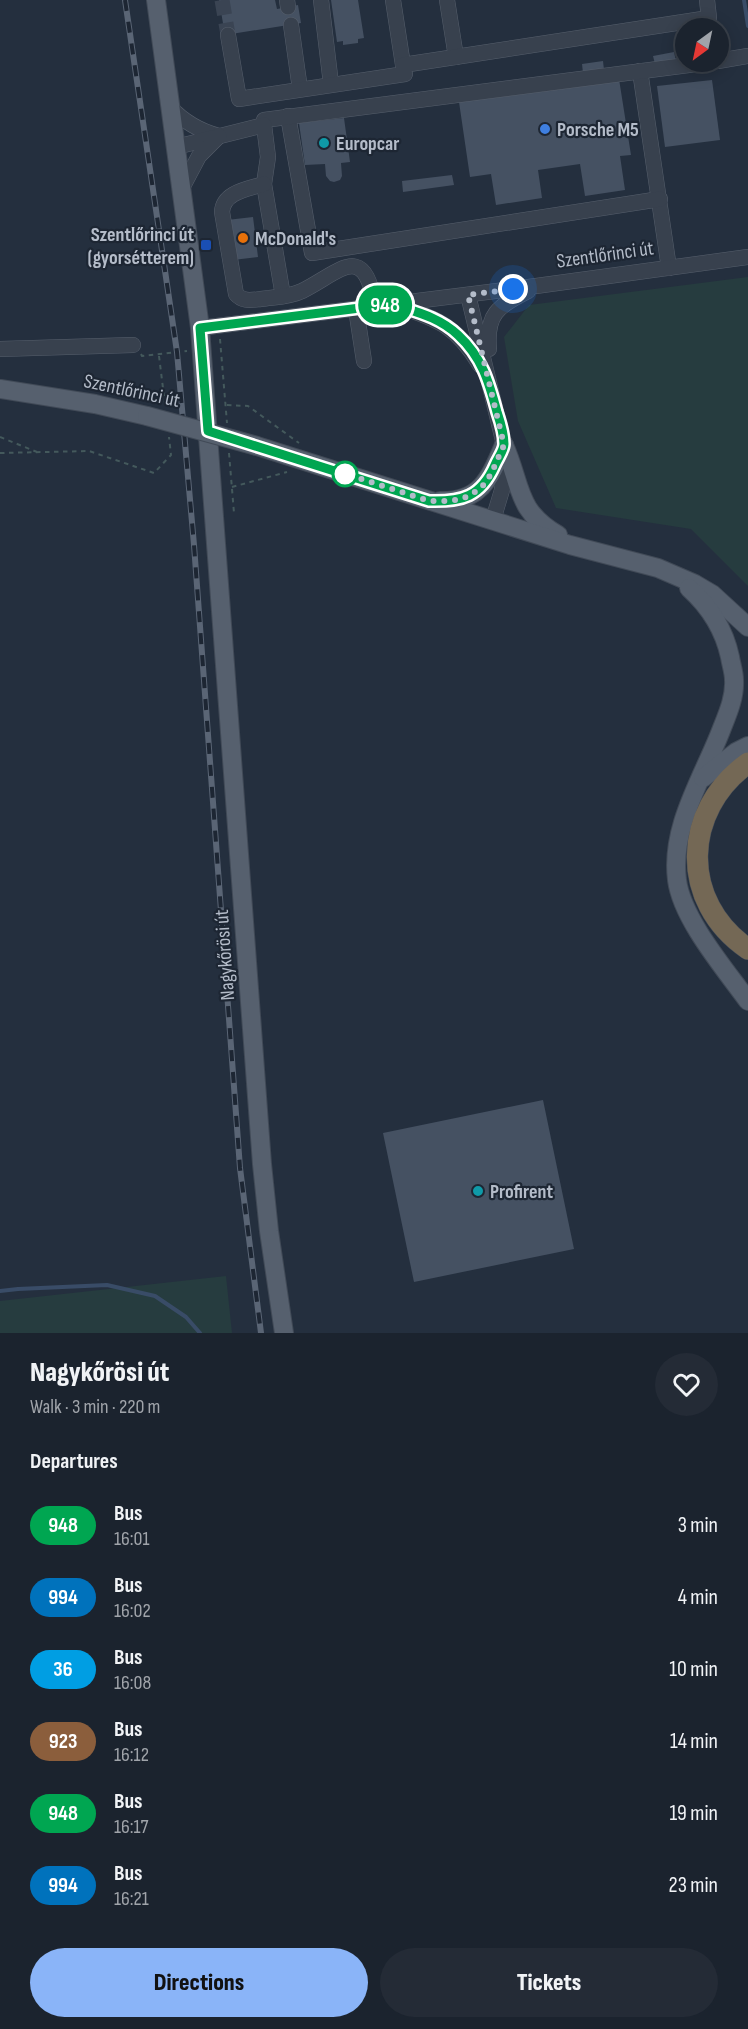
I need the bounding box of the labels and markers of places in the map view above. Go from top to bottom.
place label: Porsche M5 [557,118,639,142]
marker: Porsche M5 [538,122,552,136]
place label: Europcar [336,132,399,156]
marker: Europcar [317,136,331,150]
place label: Szentlőrinci út (gyorsétterem) [87,223,194,270]
place label: McDonald's [255,227,337,251]
marker: McDonald's [236,231,250,245]
marker: Szentlőrinci út (gyorsétterem) [199,238,213,252]
unlabelled marker [332,461,358,487]
place label: Profirent [490,1180,553,1204]
marker: Profirent [471,1184,485,1198]

